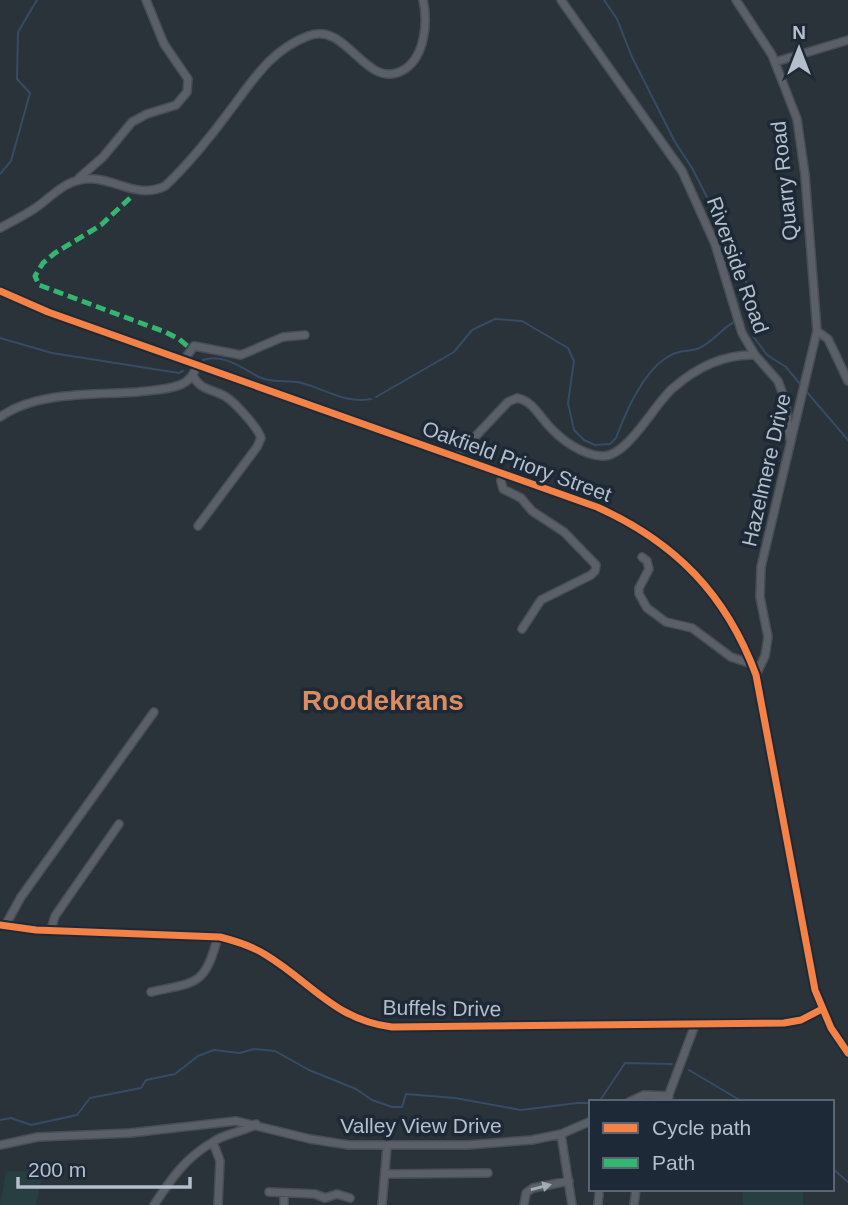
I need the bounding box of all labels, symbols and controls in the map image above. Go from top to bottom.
north arrow [764,14,834,84]
text: N [792,22,806,43]
street label: Quarry Road [766,120,802,242]
street label: Riverside Road [703,194,773,336]
street label: Hazelmere Drive [737,391,795,549]
street label: Oakfield Priory Street [419,416,615,506]
district label: Roodekrans [302,685,464,716]
street label: Buffels Drive [382,995,502,1021]
legend [589,1100,834,1191]
street label: Valley View Drive [340,1114,502,1137]
text: Cycle path [652,1116,751,1139]
scale bar [18,1146,189,1190]
text: Path [652,1151,695,1174]
text: 200 m [28,1158,86,1181]
one-way arrow [530,1181,552,1192]

